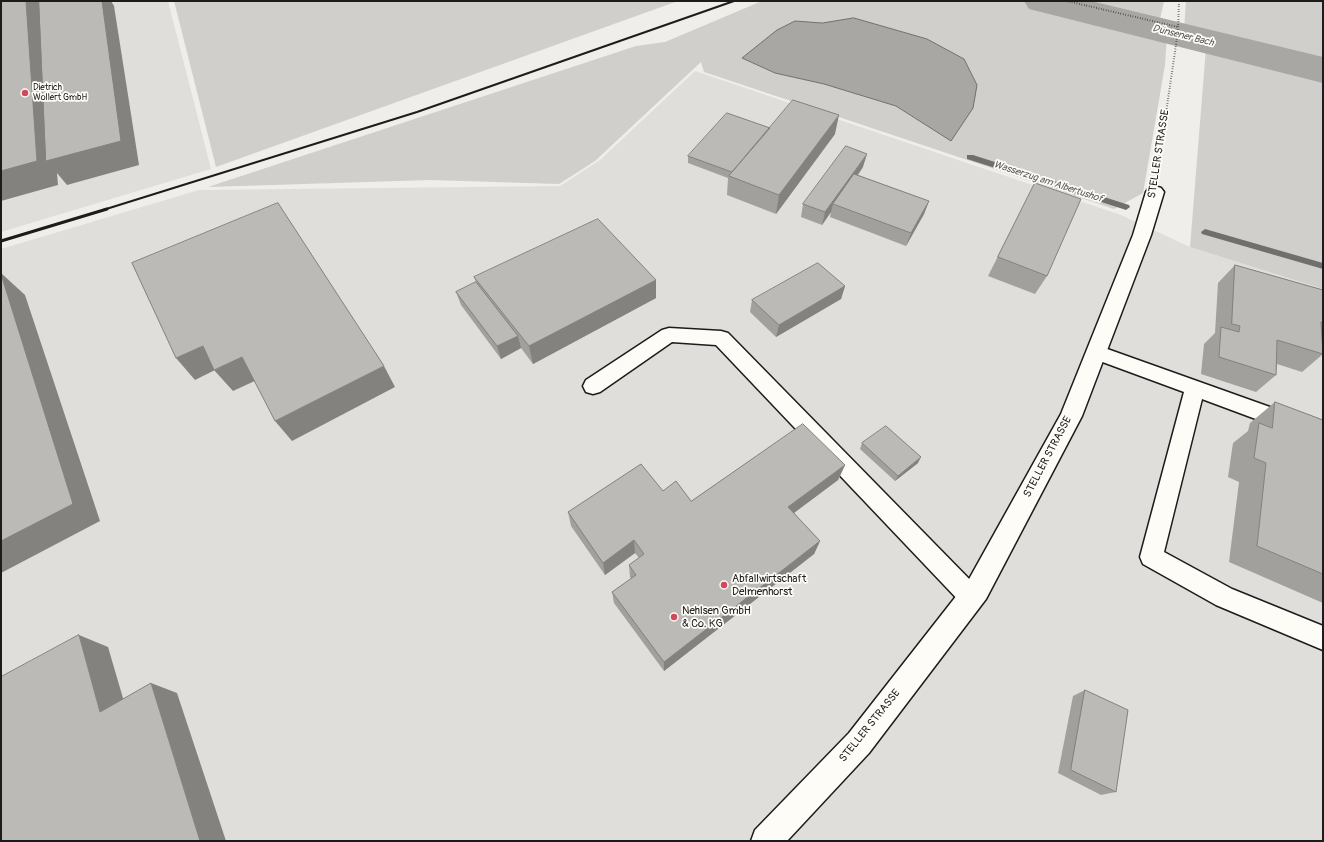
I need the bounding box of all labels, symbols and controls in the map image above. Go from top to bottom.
water label: Dünsener Bach [1151,23,1215,49]
place label: Dietrich Wollert GmbH [33,83,87,104]
marker: Dietrich Wollert GmbH [20,88,30,98]
street label: STELLER STRASSE [1145,109,1173,199]
water label: Wasserzug am Albertushof [992,159,1104,205]
street label: STELLER STRASSE [1021,414,1075,500]
place label: Abfallwirtschaft Delmenhorst [732,572,806,598]
marker: Abfallwirtschaft Delmenhorst [719,580,729,590]
place label: Nehlsen GmbH & Co. KG [682,604,751,630]
marker: Nehlsen GmbH & Co. KG [669,612,679,622]
street label: STELLER STRASSE [837,687,903,765]

